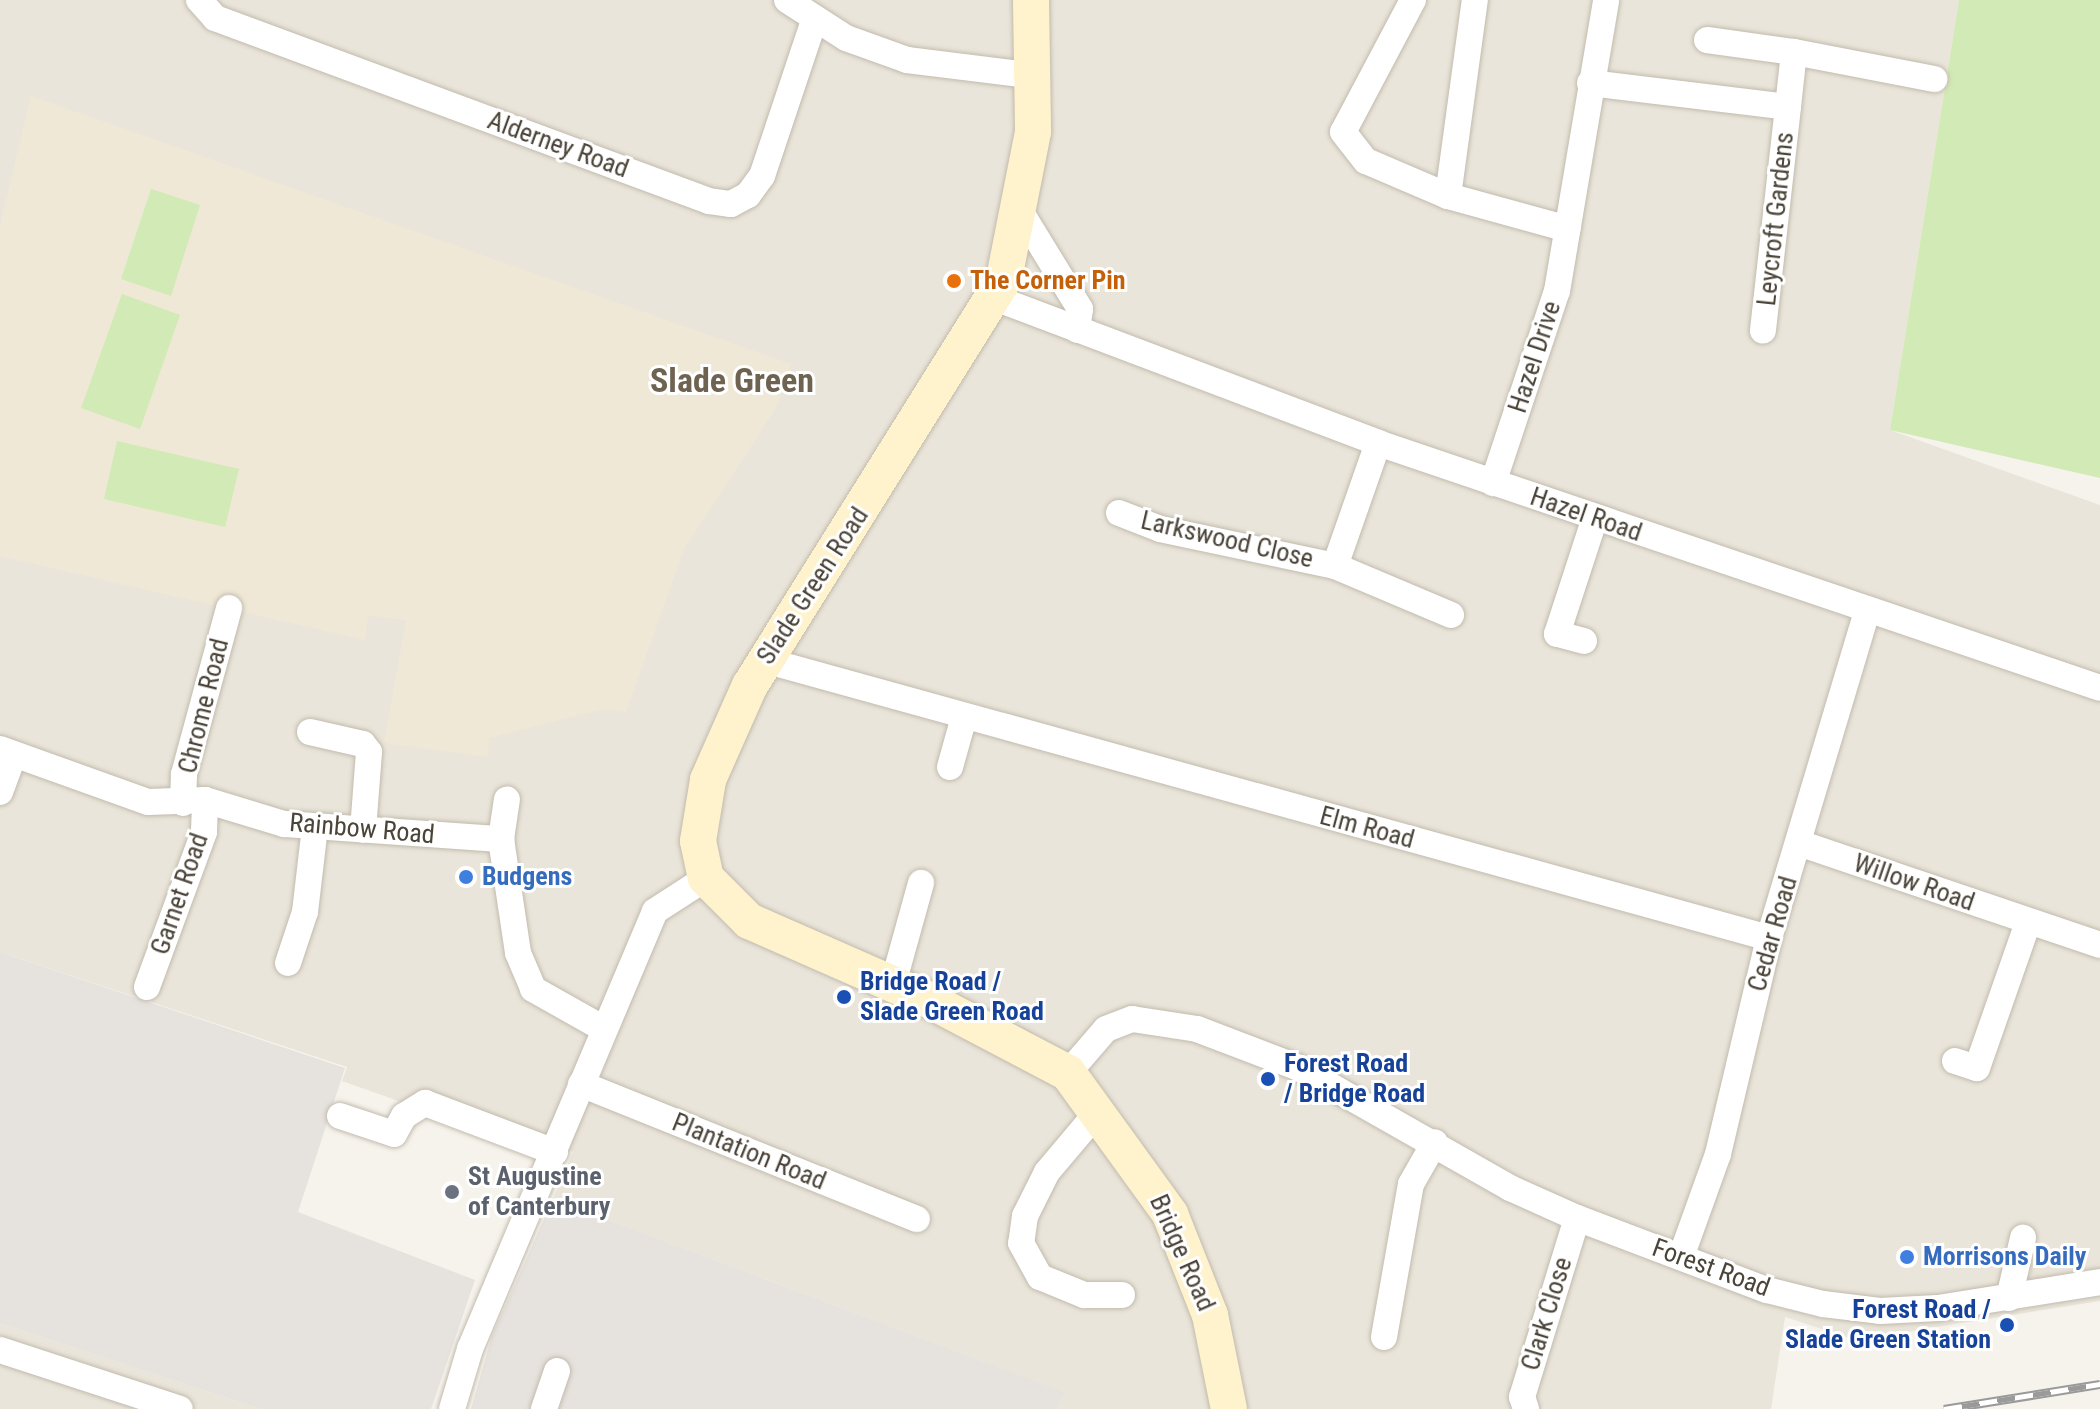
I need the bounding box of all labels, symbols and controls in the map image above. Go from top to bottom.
street label: Alderney Road [483,105,633,185]
street label: Leycroft Gardens [1751,130,1801,308]
place label: The Corner Pin [970,265,1126,297]
marker: The Corner Pin [945,272,963,290]
street label: Hazel Drive [1502,297,1568,417]
district label: Slade Green [650,361,814,401]
street label: Hazel Road [1526,481,1646,549]
street label: Slade Green Road [751,502,875,670]
street label: Larkswood Close [1138,505,1316,575]
street label: Chrome Road [172,635,236,777]
street label: Elm Road [1316,800,1418,856]
street label: Rainbow Road [288,807,436,851]
street label: Garnet Road [145,829,215,959]
street label: Willow Road [1849,848,1979,918]
place label: Budgens [482,861,572,893]
marker: Budgens [457,868,475,886]
street label: Cedar Road [1742,873,1804,995]
place label: Bridge Road / Slade Green Road [860,966,1044,1028]
marker: Bridge Road / Slade Green Road [835,988,853,1006]
place label: Forest Road / Bridge Road [1284,1048,1425,1110]
marker: Forest Road / Bridge Road [1259,1070,1277,1088]
street label: Plantation Road [668,1107,830,1197]
place label: St Augustine of Canterbury [468,1161,610,1222]
marker: St Augustine of Canterbury [443,1183,461,1201]
street label: Bridge Road [1142,1190,1222,1316]
street label: Forest Road [1648,1232,1774,1304]
place label: Morrisons Daily [1923,1241,2086,1273]
marker: Morrisons Daily [1898,1248,1916,1266]
street label: Clark Close [1515,1254,1579,1374]
place label: Forest Road / Slade Green Station [1785,1294,1991,1356]
marker: Forest Road / Slade Green Station [1998,1316,2016,1334]

